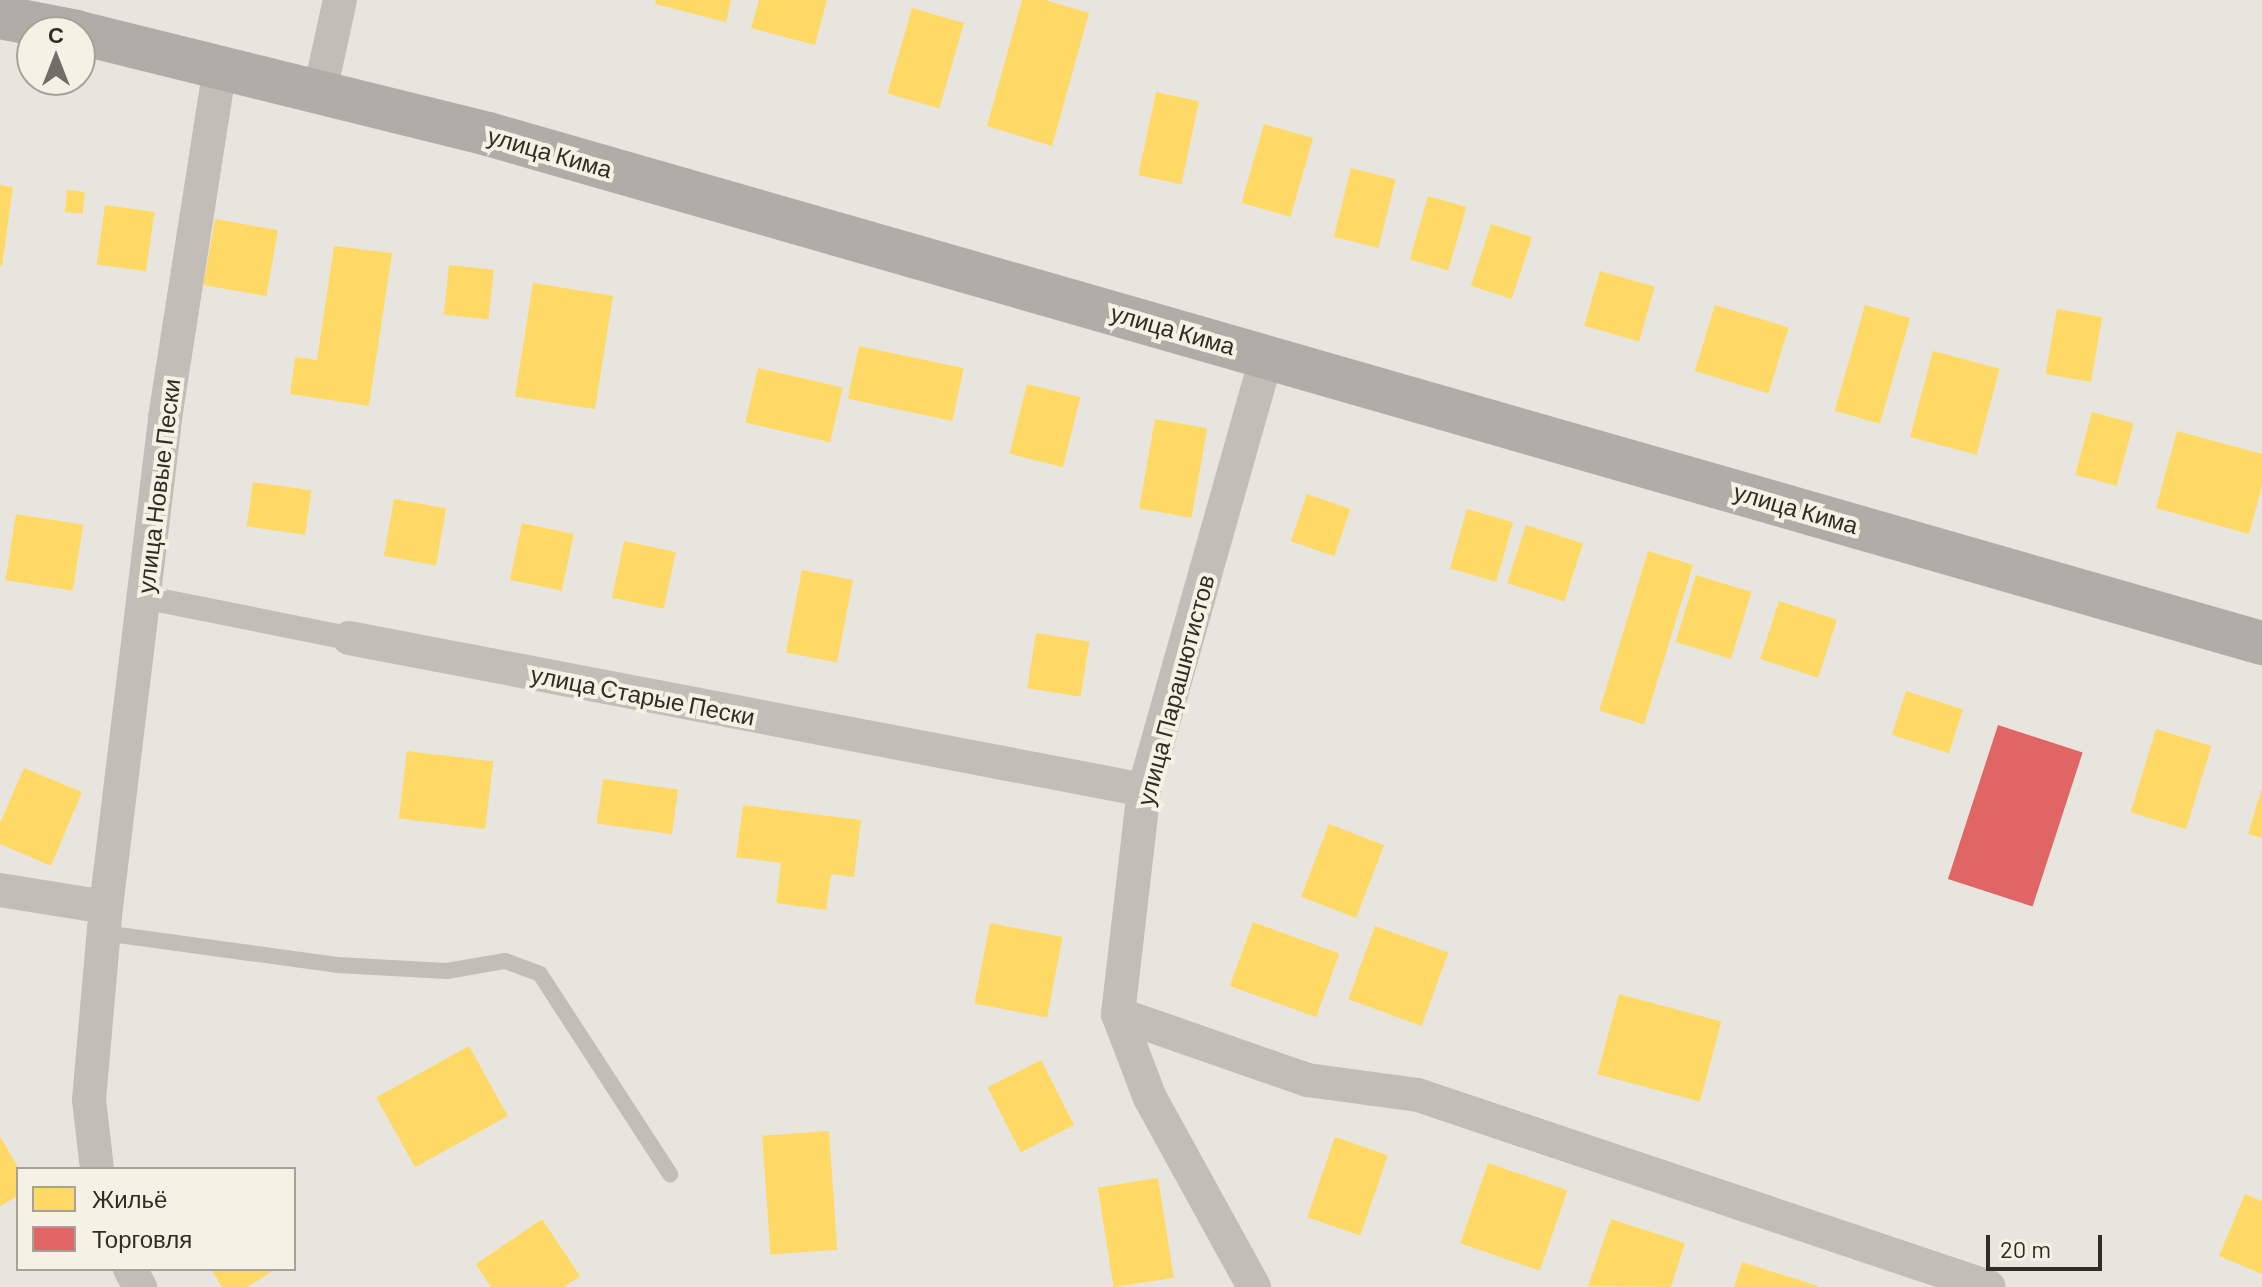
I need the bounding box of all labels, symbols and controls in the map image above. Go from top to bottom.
north arrow [16,16,96,96]
text: С [48,21,64,47]
street label: улица Кима [485,121,615,183]
street label: улица Кима [1108,298,1238,360]
street label: улица Новые Пески [131,377,185,595]
street label: улица Кима [1731,477,1861,539]
street label: улица Парашютистов [1130,571,1220,809]
street label: улица Старые Пески [529,659,757,731]
legend [16,1167,296,1271]
text: Жильё [92,1184,167,1213]
scale bar [1990,1219,2106,1269]
text: Торговля [92,1224,192,1253]
text: 20 m [2000,1234,2051,1263]

